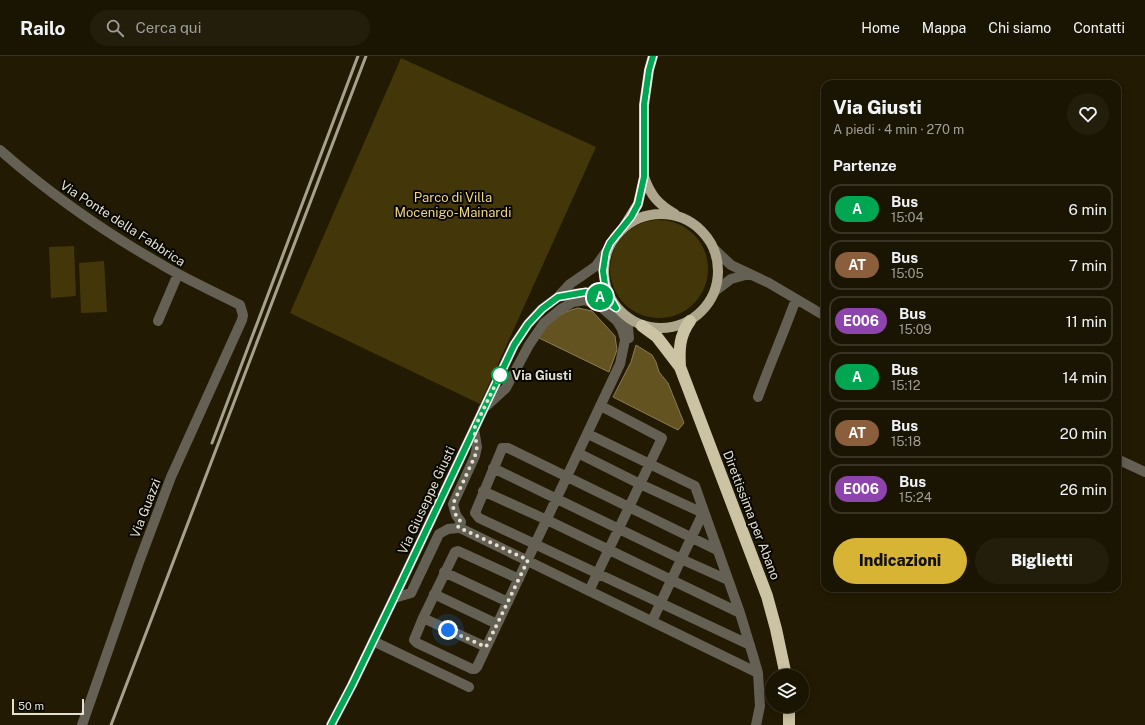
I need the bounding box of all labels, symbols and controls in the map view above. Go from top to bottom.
search box [90,10,370,46]
text: Railo [20,17,66,39]
icon: search [104,17,126,39]
text: Cerca qui [136,19,201,36]
text: Home [861,20,900,36]
text: Mappa [922,20,966,36]
text: Chi siamo [988,20,1051,36]
text: Contatti [1073,20,1125,36]
button: heart [1067,93,1109,135]
text: Via Giusti [833,96,922,118]
text: A piedi · 4 min · 270 m [833,122,964,137]
text: Partenze [833,157,897,174]
street label: Via Ponte della Fabbrica [57,177,188,269]
park label: Parco di Villa Mocenigo-Mainardi [395,190,511,220]
text: Bus [891,193,918,210]
text: A [852,201,862,217]
text: 6 min [1069,201,1107,218]
text: 15:04 [891,210,924,225]
text: Bus [891,249,918,266]
text: AT [848,257,866,273]
text: 7 min [1069,257,1107,274]
text: 15:05 [891,266,924,281]
line badge: A [587,284,613,310]
text: A [595,289,605,305]
text: Bus [899,305,926,322]
text: E006 [843,313,879,329]
text: 11 min [1066,313,1107,330]
text: 15:09 [899,322,932,337]
text: Bus [891,361,918,378]
marker: Via Giusti [491,366,509,384]
place label: Via Giusti [512,368,572,383]
text: A [852,369,862,385]
text: 14 min [1062,369,1107,386]
text: 15:12 [891,378,921,393]
text: Bus [891,417,918,434]
text: AT [848,425,866,441]
text: 20 min [1060,425,1107,442]
text: 15:18 [891,434,921,449]
street label: Via Giuseppe Giusti [395,444,458,557]
street label: Direttissima per Abano [720,448,783,582]
text: Bus [899,473,926,490]
street label: Via Guazzi [127,476,164,540]
text: E006 [843,481,879,497]
text: 26 min [1060,481,1107,498]
text: 15:24 [899,490,932,505]
button: Indicazioni [833,538,967,584]
button: Biglietti [975,538,1109,584]
your location [438,620,458,640]
map controls [765,669,809,713]
button: layers [765,669,809,713]
scale bar [12,697,84,716]
text: 50 m [18,700,44,712]

